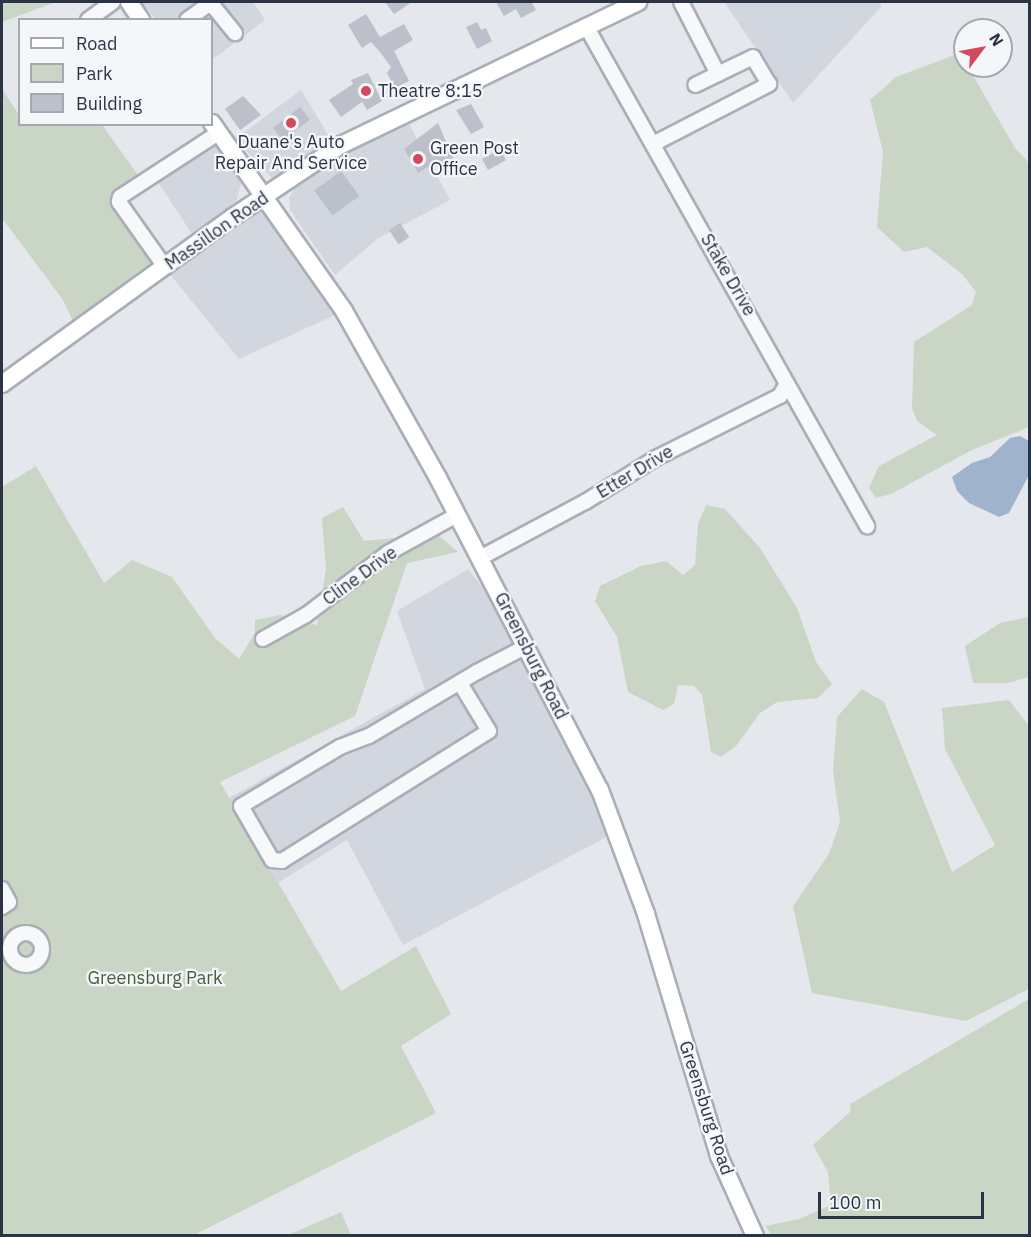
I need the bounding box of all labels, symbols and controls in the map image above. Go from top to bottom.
legend [18,18,213,126]
north arrow [953,18,1013,78]
text: N [985,29,1008,50]
text: Road [76,32,117,55]
text: Park [76,62,112,85]
place label: Theatre 8:15 [378,80,483,102]
marker: Theatre 8:15 [359,84,373,98]
text: Building [76,92,142,115]
marker: Duane's Auto Repair And Service [284,116,298,130]
place label: Duane's Auto Repair And Service [215,132,367,174]
place label: Green Post Office [430,138,519,180]
marker: Green Post Office [411,152,425,166]
street label: Massillon Road [161,187,273,275]
street label: Stake Drive [696,230,760,320]
street label: Etter Drive [593,441,677,503]
street label: Cline Drive [319,542,401,610]
street label: Greensburg Road [490,589,572,723]
park label: Greensburg Park [88,967,222,989]
street label: Greensburg Road [674,1038,738,1178]
scale bar [821,1180,988,1218]
text: 100 m [829,1191,881,1214]

